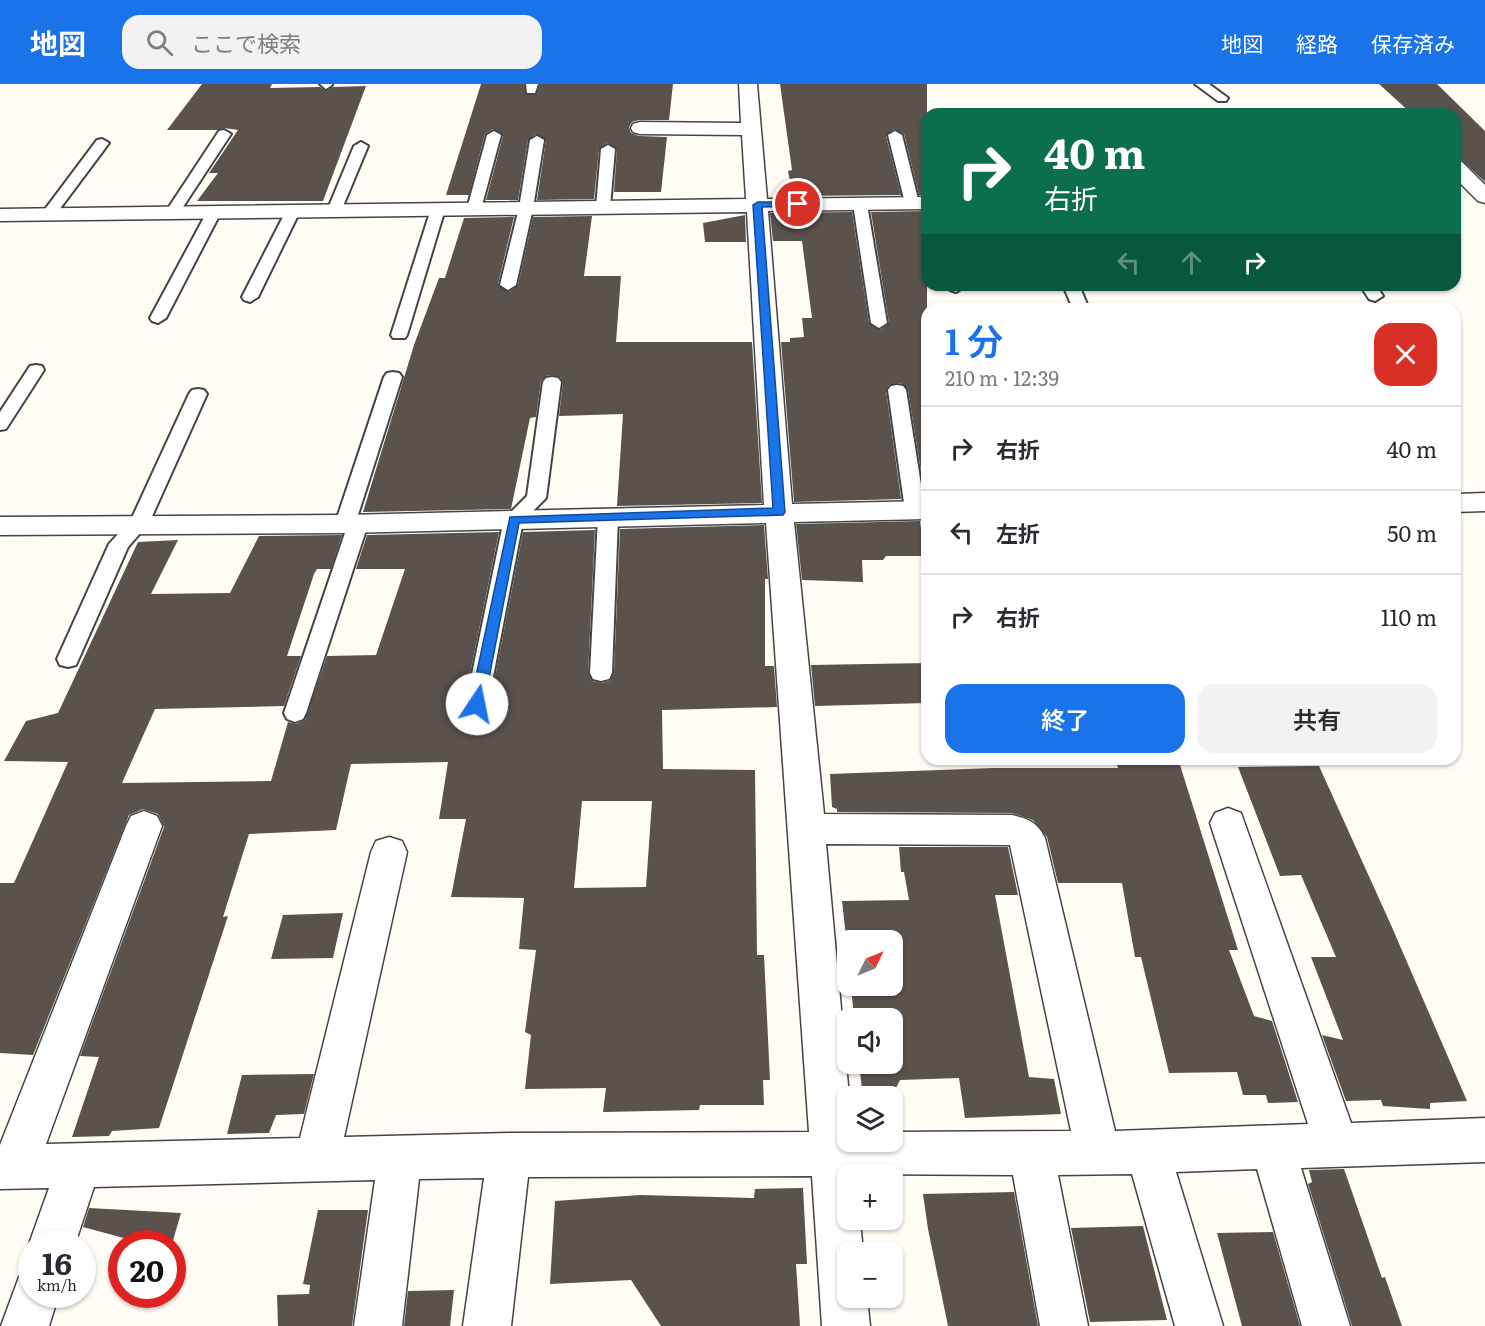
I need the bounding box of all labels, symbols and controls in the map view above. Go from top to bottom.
search box [122,15,542,69]
text: 地図 [30,21,86,63]
icon: search [143,26,176,59]
text: ここで検索 [191,26,301,59]
text: 地図 [1221,27,1263,58]
text: 経路 [1296,27,1338,58]
text: 保存済み [1371,27,1455,58]
text: 40 m [1044,120,1145,182]
icon: right [945,132,1023,210]
text: 右折 [1044,177,1098,217]
pin [772,178,823,229]
icon: arrive [781,187,814,220]
icon: left [1112,246,1145,279]
icon: ahead [1175,246,1208,279]
icon: right [1238,246,1271,279]
text: 1 分 [945,313,1003,366]
button: close [1374,323,1437,386]
text: 210 m · 12:39 [945,362,1059,392]
icon: right [945,432,978,465]
text: 右折 [996,432,1040,465]
text: 40 m [1386,432,1437,465]
icon: left [945,516,978,549]
text: 左折 [996,516,1040,549]
text: 50 m [1387,516,1437,549]
icon: right [945,600,978,633]
text: 右折 [996,600,1040,633]
text: 110 m [1381,600,1437,633]
position arrow [445,672,509,736]
button: 終了 [945,684,1185,753]
button: 共有 [1197,684,1437,753]
north arrow [837,930,903,996]
map controls [837,930,903,1308]
button: sound [837,1008,903,1074]
button: layers [837,1086,903,1152]
button: + [837,1164,903,1230]
speed limit sign: 20 [108,1230,186,1308]
text: 16 [42,1240,72,1284]
button: − [837,1242,903,1308]
text: km/h [37,1273,77,1296]

